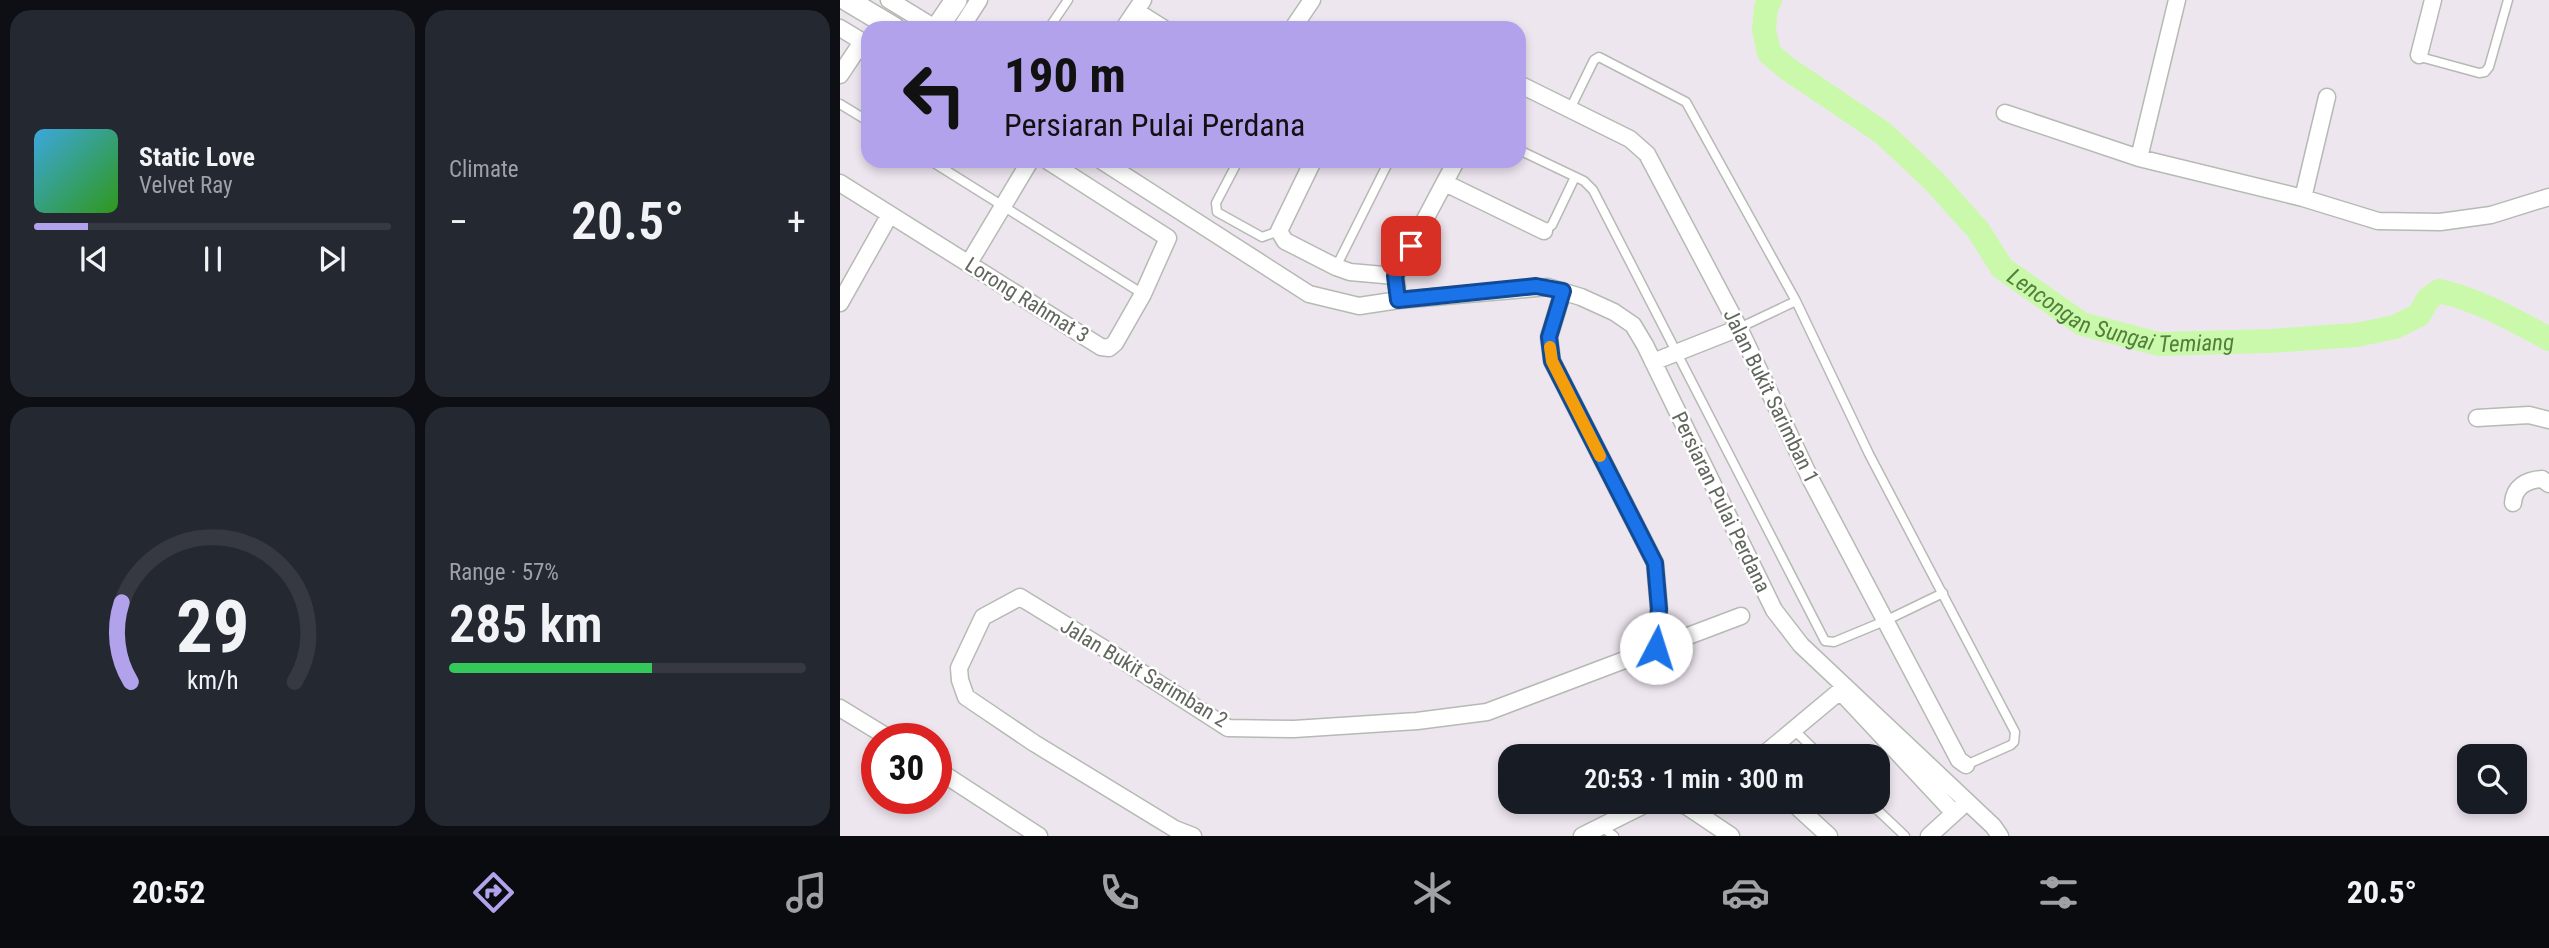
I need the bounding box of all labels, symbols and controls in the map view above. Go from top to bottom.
text: 190 m [1004,47,1126,104]
icon: left [889,49,980,140]
text: Persiaran Pulai Perdana [1004,106,1305,144]
text: Static Love [139,142,255,172]
text: Climate [449,156,519,183]
text: Velvet Ray [139,172,233,199]
text: 20.5° [571,191,684,252]
text: − [449,200,468,244]
text: + [787,200,806,244]
pin [1381,216,1441,276]
icon: arrive [1392,227,1430,265]
icon: previous [75,240,113,278]
icon: pause [194,240,232,278]
icon: next [313,240,351,278]
street label: Lorong Rahmat 3 [961,252,1093,348]
water label: Lencongan Sungai Temiang [2002,263,2234,358]
street label: Jalan Bukit Sarimban 1 [1718,305,1824,487]
street label: Persiaran Pulai Perdana [1667,408,1775,596]
text: Range · 57% [449,559,559,586]
text: 29 [176,585,249,671]
text: 285 km [449,594,603,655]
position arrow [1619,611,1693,685]
street label: Jalan Bukit Sarimban 2 [1056,614,1232,732]
text: km/h [187,666,238,695]
speed limit sign: 30 [861,723,952,814]
map controls [2457,744,2527,814]
button: search [2457,744,2527,814]
text: 20:53 · 1 min · 300 m [1584,764,1804,794]
icon: directions [469,868,518,917]
icon: music [782,868,831,917]
icon: phone [1095,868,1144,917]
icon: climate [1408,868,1457,917]
icon: car [1721,868,1770,917]
icon: filters [2034,868,2083,917]
text: 20:52 [132,873,205,911]
text: 20.5° [2347,873,2417,911]

